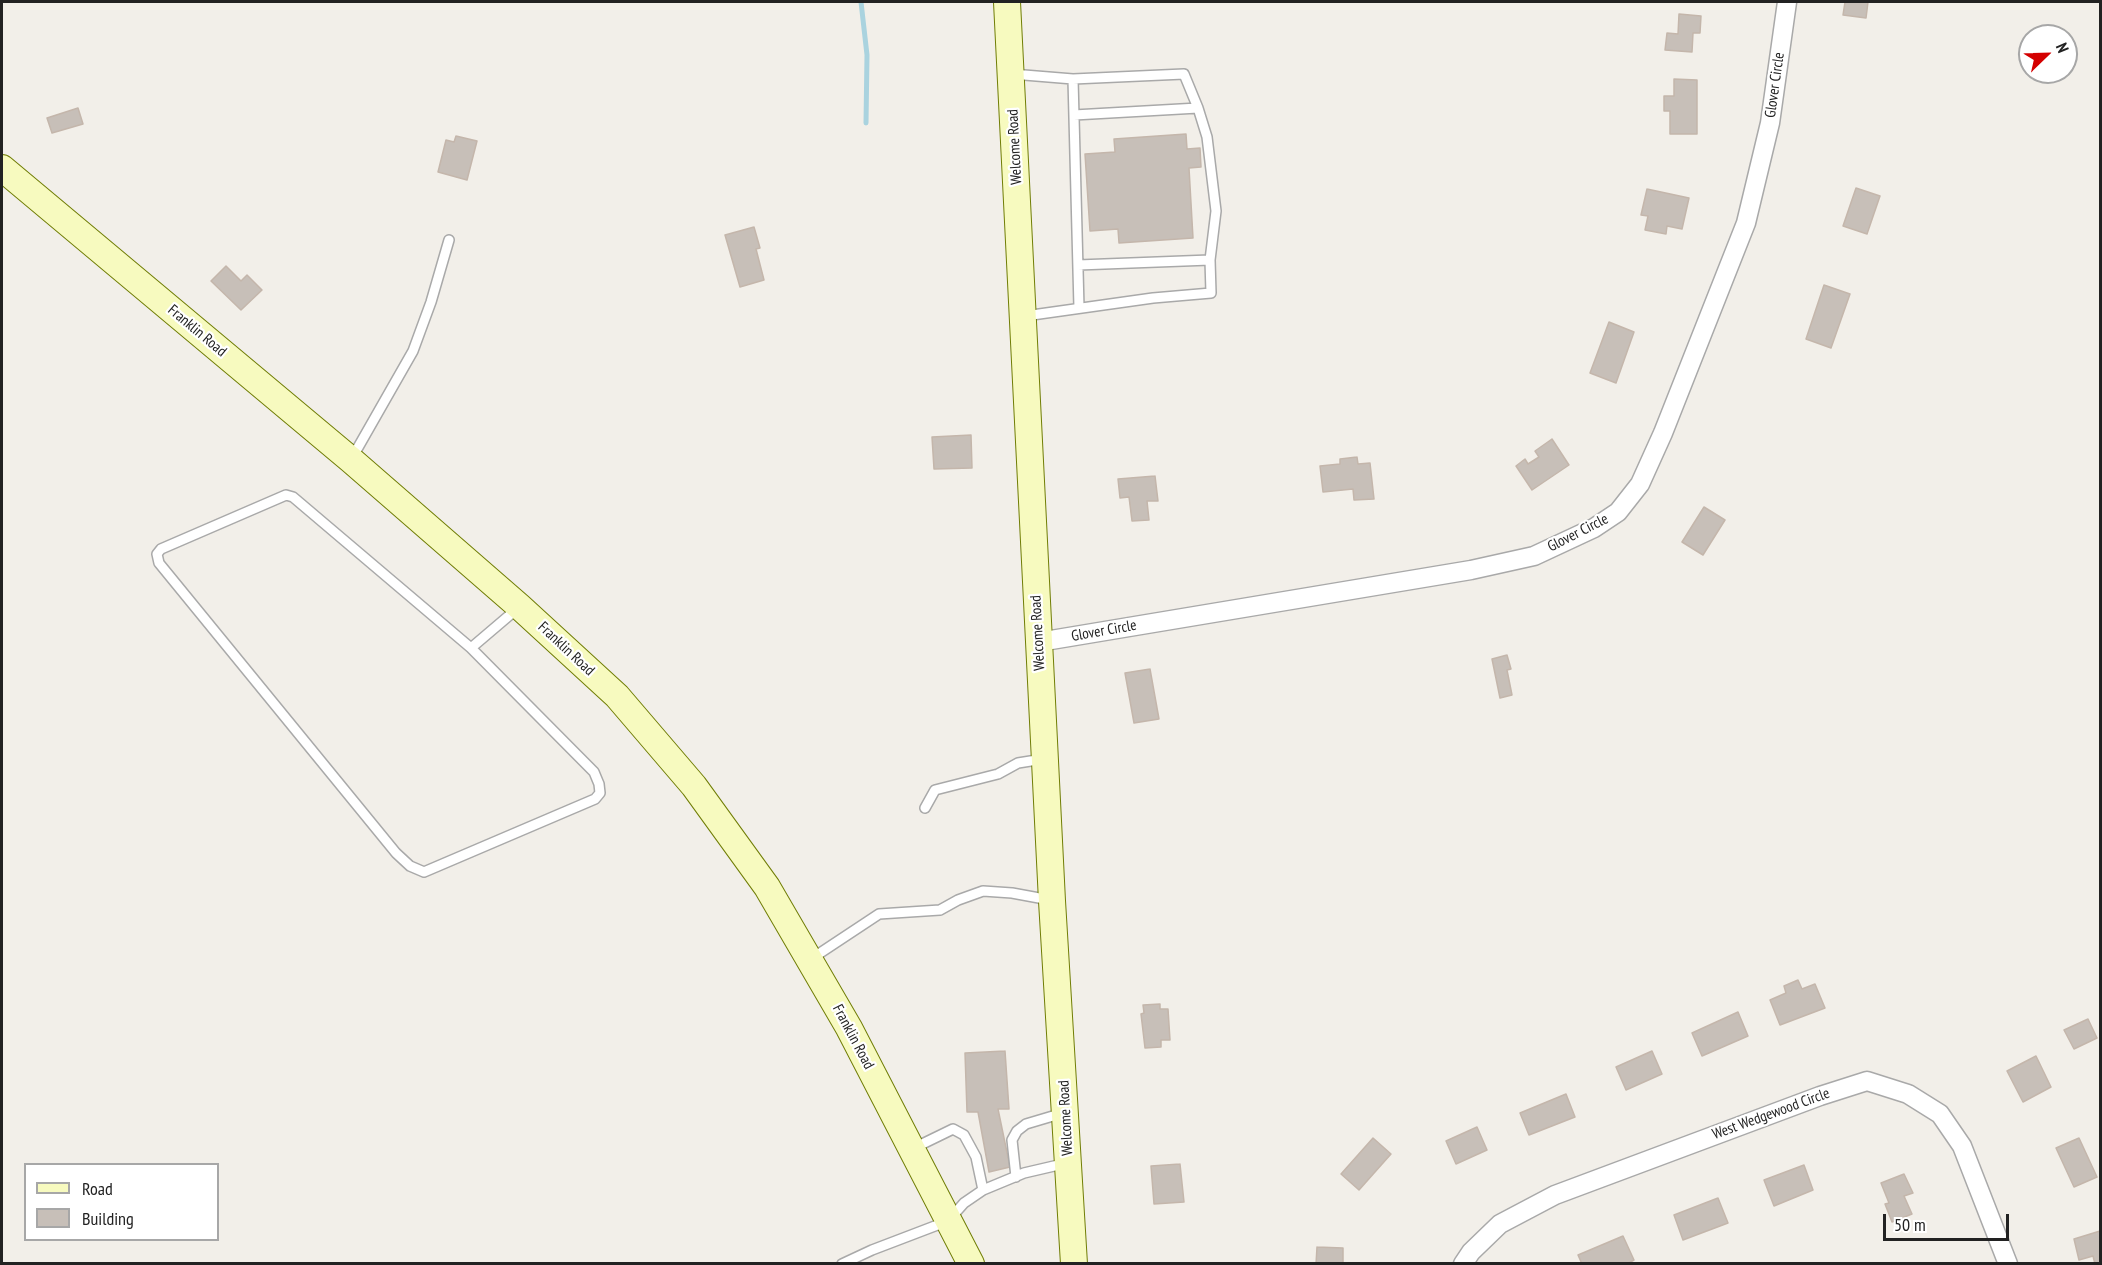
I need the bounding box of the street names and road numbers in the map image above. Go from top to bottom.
street label: Glover Circle [1762,51,1788,119]
street label: Welcome Road [1004,109,1026,185]
street label: Franklin Road [164,301,230,361]
street label: Glover Circle [1545,510,1611,556]
street label: Welcome Road [1027,595,1049,671]
street label: Glover Circle [1070,616,1138,646]
street label: Franklin Road [534,618,598,680]
street label: Franklin Road [828,1002,878,1072]
street label: Welcome Road [1055,1080,1077,1156]
street label: West Wedgewood Circle [1710,1084,1832,1144]

